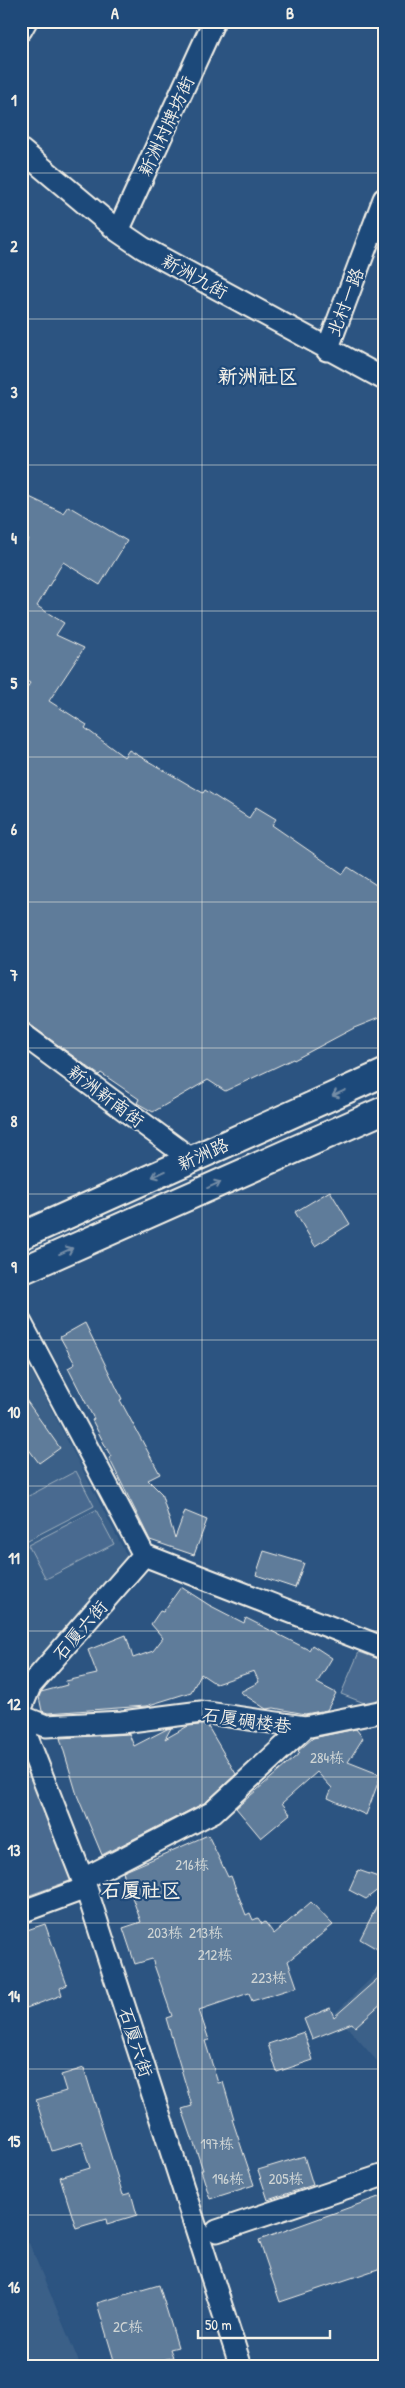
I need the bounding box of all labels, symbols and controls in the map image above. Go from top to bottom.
text: A [111,2,119,24]
text: B [286,2,294,24]
street label: 新洲村牌坊街 [132,72,200,180]
text: 1 [11,89,17,111]
text: 2 [10,235,18,257]
street label: 新洲九街 [157,248,233,304]
street label: 北村一路 [320,264,370,340]
district label: 新洲社区 [218,362,298,389]
text: 3 [10,381,18,403]
text: 4 [11,527,17,549]
text: 5 [11,672,18,694]
text: 6 [11,818,18,840]
text: 7 [9,964,18,986]
street label: 新洲新南街 [63,1059,149,1133]
one-way arrow [332,1088,347,1098]
text: 8 [11,1110,18,1132]
street label: 新洲路 [173,1132,233,1176]
one-way arrow [152,1169,167,1179]
one-way arrow [206,1180,221,1190]
one-way arrow [58,1246,73,1255]
text: 9 [11,1256,17,1278]
text: 10 [8,1401,20,1423]
text: 11 [8,1547,20,1569]
street label: 石厦六街 [47,1595,113,1665]
text: 12 [7,1693,21,1715]
street label: 石厦碉楼巷 [201,1701,293,1739]
house number: 284栋 [310,1747,344,1768]
text: 13 [8,1839,20,1861]
house number: 216栋 [175,1854,209,1875]
district label: 石厦社区 [101,1876,181,1903]
house number: 203栋 [147,1922,183,1943]
house number: 213栋 [189,1922,223,1943]
house number: 212栋 [198,1944,232,1965]
house number: 223栋 [251,1967,287,1988]
text: 14 [8,1985,20,2007]
street label: 石厦六街 [113,2004,159,2080]
text: 15 [8,2130,21,2152]
house number: 197栋 [200,2133,234,2154]
house number: 196栋 [212,2168,244,2189]
house number: 205栋 [268,2168,304,2189]
text: 16 [8,2276,21,2298]
scale bar [198,2308,330,2340]
text: 50 m [205,2314,232,2335]
house number: 2C栋 [113,2316,143,2337]

